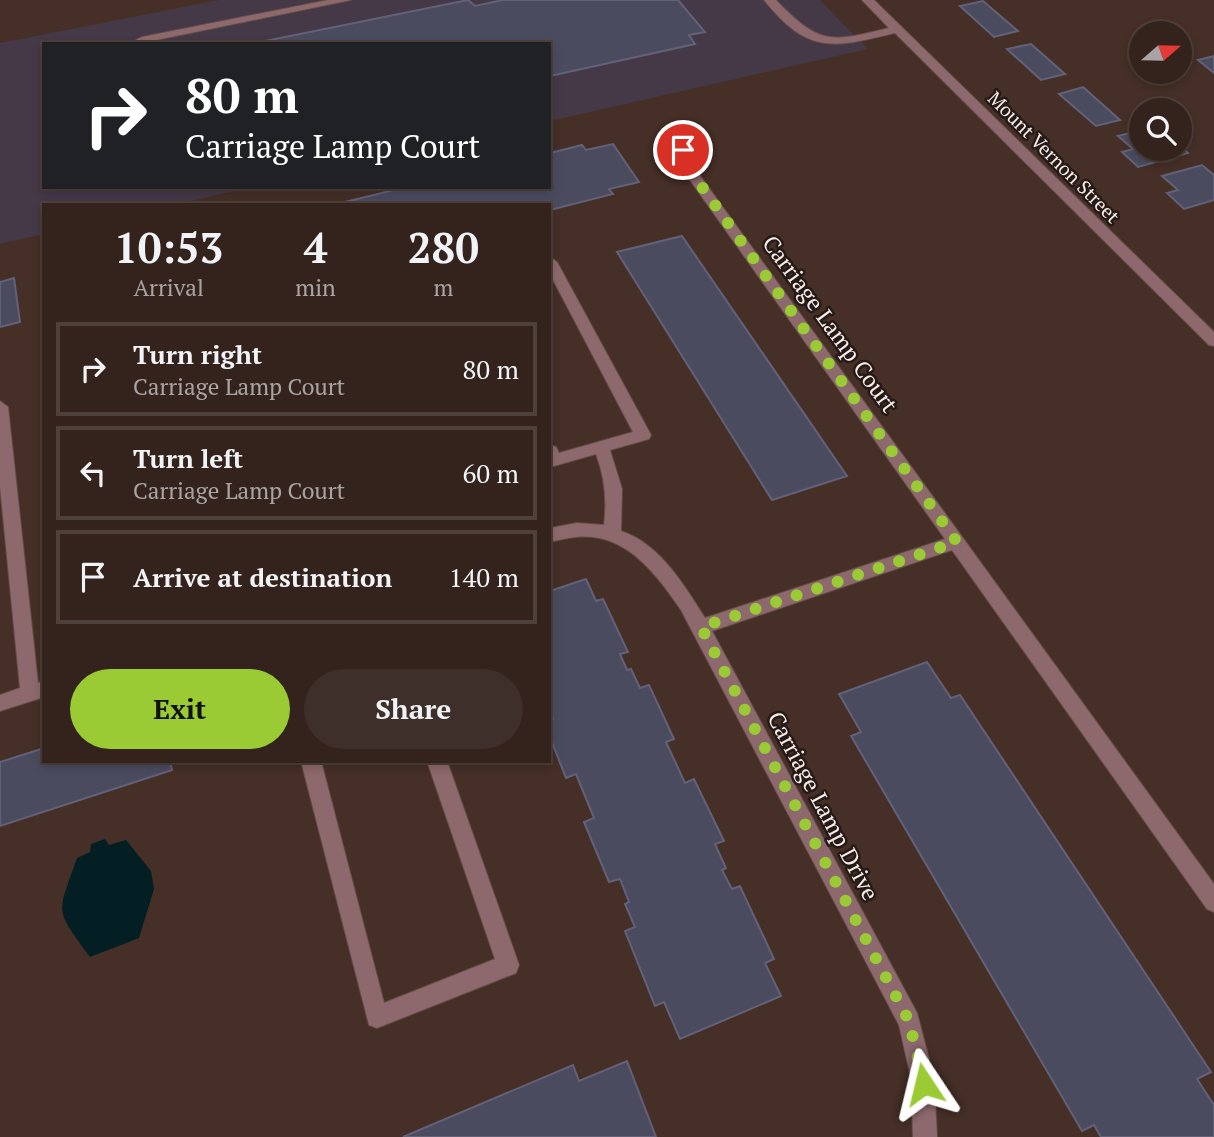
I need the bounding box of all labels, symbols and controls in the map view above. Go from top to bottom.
north arrow [1129,21,1192,84]
map controls [1129,21,1192,161]
text: 80 m [185,62,299,127]
icon: right [70,70,161,161]
street label: Mount Vernon Street [983,85,1126,228]
button: search [1129,98,1192,161]
pin [653,120,713,180]
text: Carriage Lamp Court [185,125,480,167]
icon: arrive [664,131,702,169]
text: 10:53 [114,219,223,275]
text: 4 [304,219,327,275]
text: 280 [408,219,479,275]
street label: Carriage Lamp Court [756,229,906,419]
text: Arrival [133,272,204,303]
text: min [295,272,336,303]
text: m [433,272,453,303]
text: Turn right [133,337,262,371]
icon: right [74,350,112,388]
text: 80 m [463,352,519,386]
text: Carriage Lamp Court [133,371,345,402]
text: Turn left [133,441,243,475]
icon: left [74,454,112,492]
text: 60 m [463,456,519,490]
text: Carriage Lamp Court [133,475,345,506]
icon: arrive [74,558,112,596]
text: Arrive at destination [133,560,392,594]
text: 140 m [449,560,519,594]
button: Exit [70,669,290,749]
button: Share [304,669,523,749]
street label: Carriage Lamp Drive [761,706,886,906]
position arrow [887,1047,961,1121]

